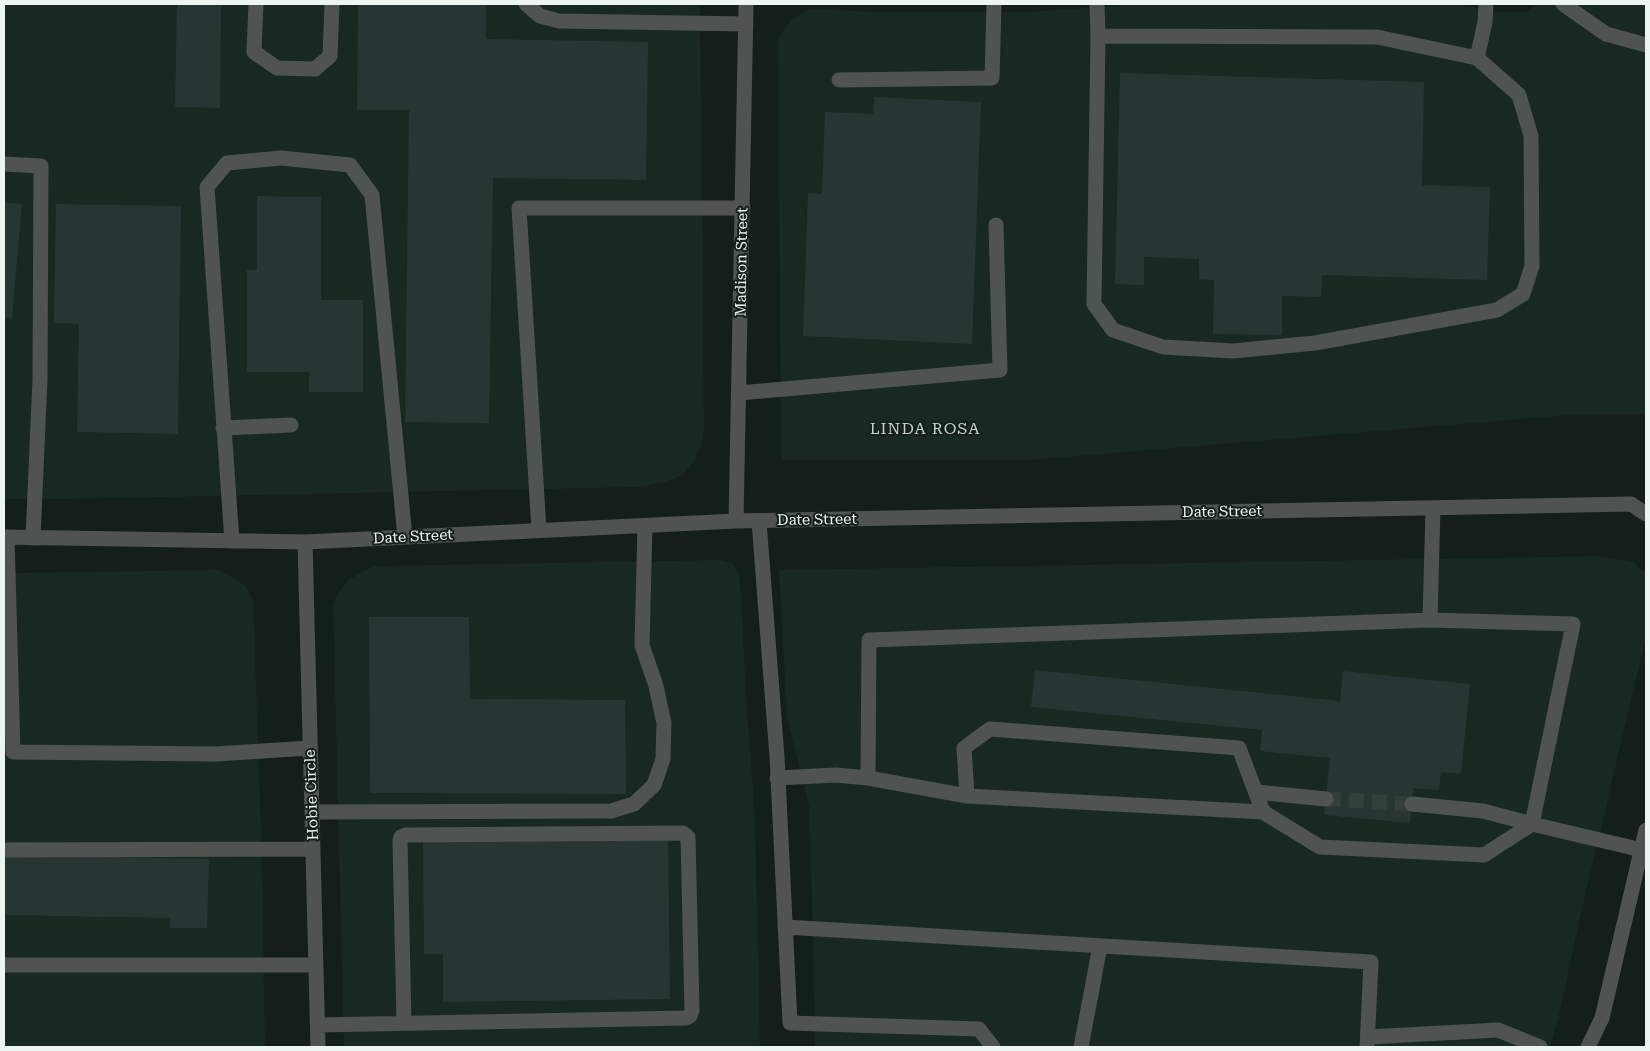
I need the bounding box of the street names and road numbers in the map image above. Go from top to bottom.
street label: Madison Street [732,207,752,317]
street label: Date Street [1182,502,1262,522]
street label: Date Street [777,510,857,530]
street label: Date Street [373,526,453,548]
street label: Hobie Circle [301,749,323,841]

